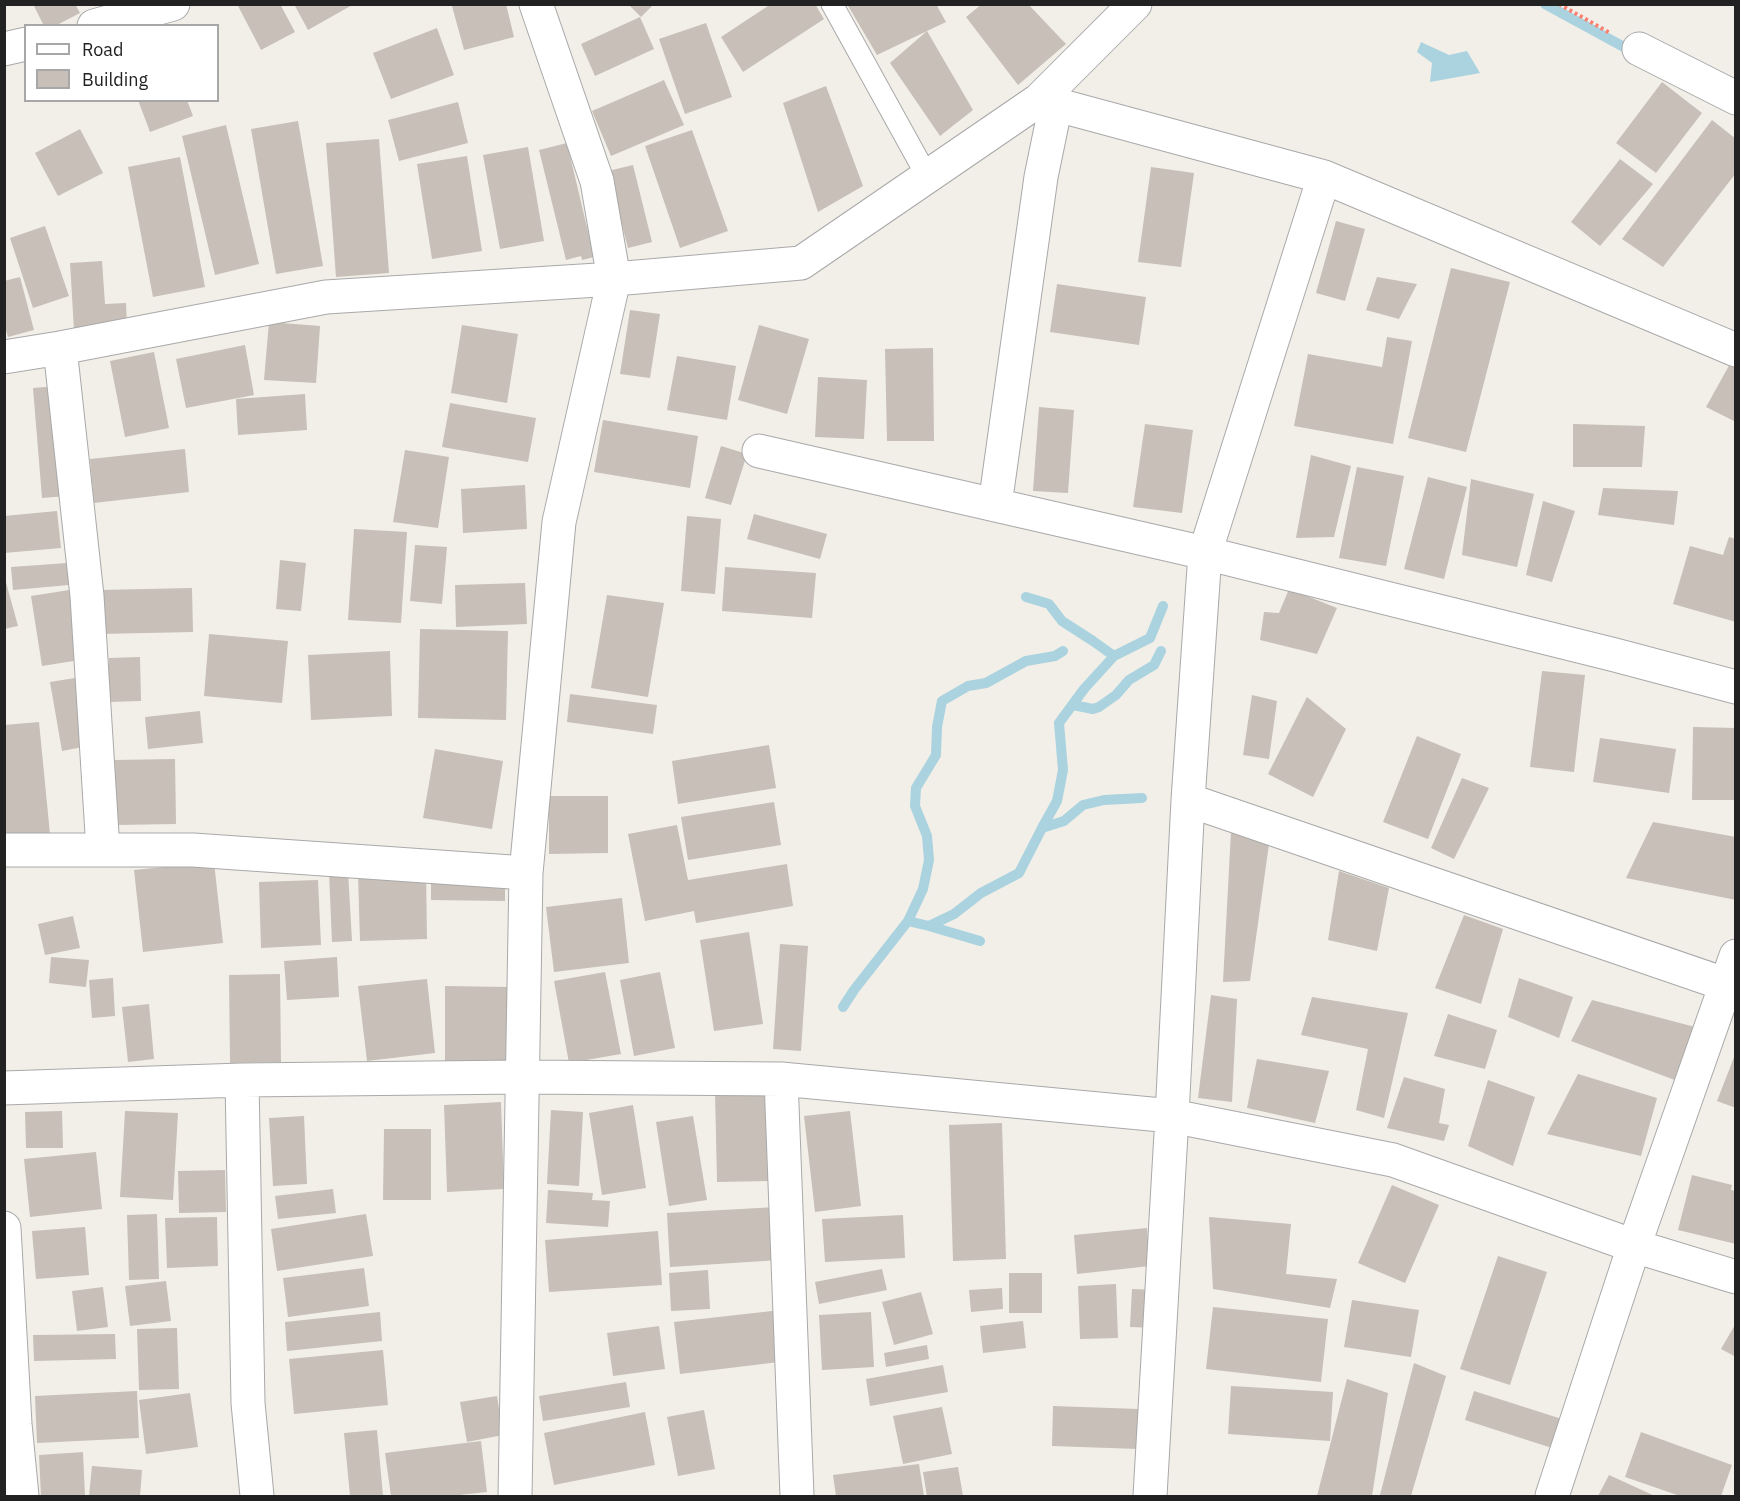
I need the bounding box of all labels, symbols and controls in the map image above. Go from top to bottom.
legend [24,24,219,102]
text: Road [82,38,123,61]
text: Building [82,68,148,91]

